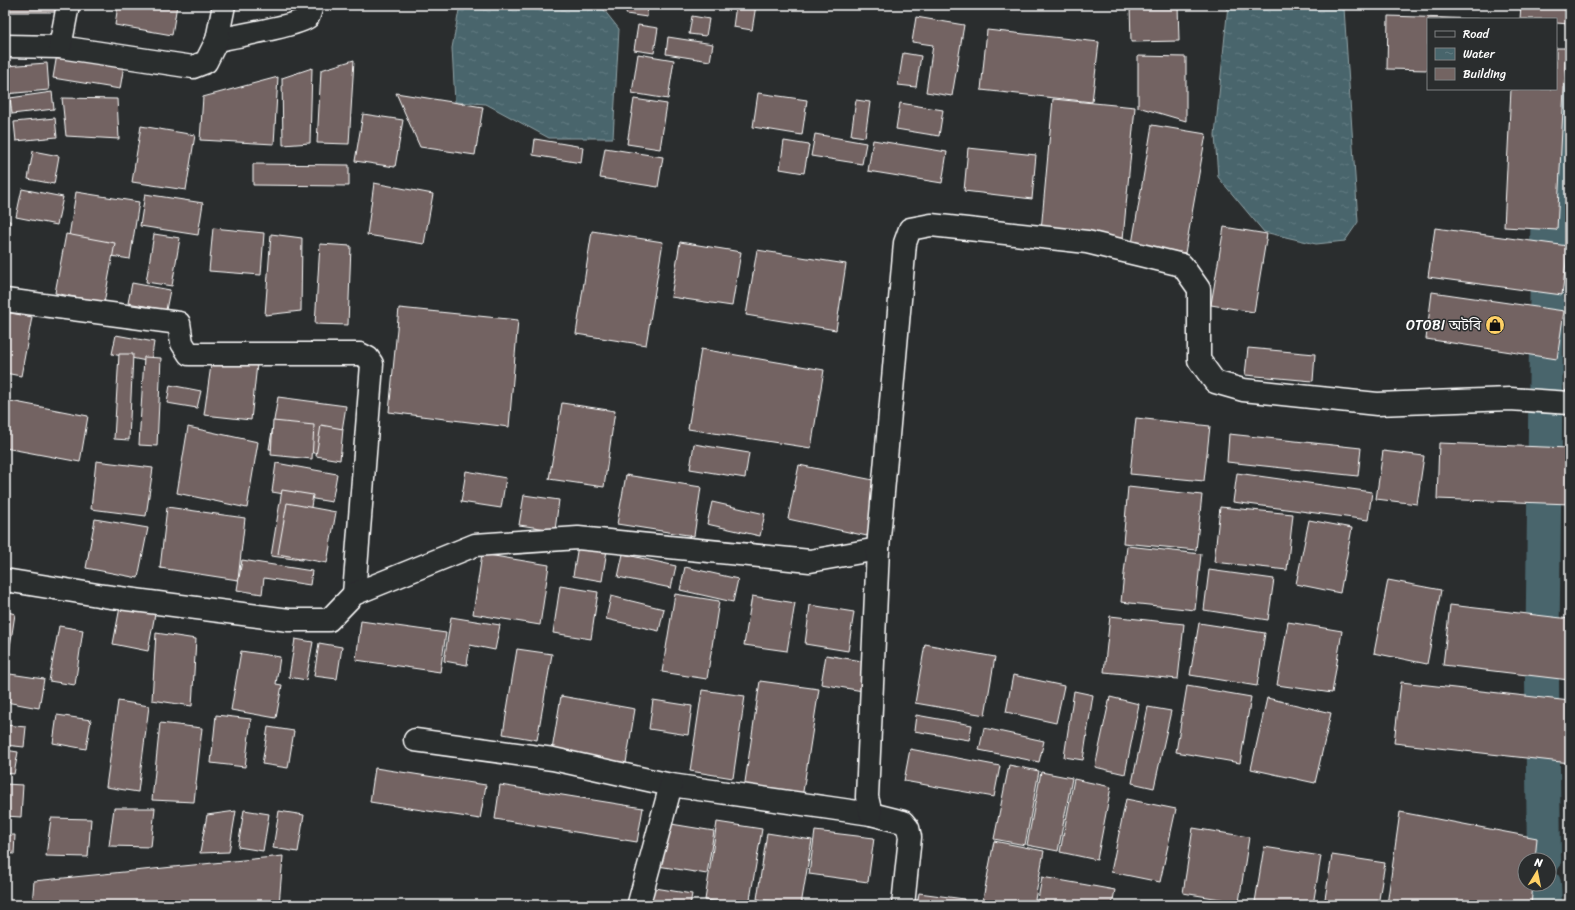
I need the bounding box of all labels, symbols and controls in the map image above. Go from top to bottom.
legend [1427,18,1557,90]
text: Road [1463,23,1490,45]
text: Water [1463,43,1496,65]
text: Building [1463,63,1506,85]
place label: OTOBI অটবি [1406,313,1482,338]
shop icon: OTOBI অটবি [1484,314,1506,336]
north arrow [1517,852,1557,892]
text: N [1532,852,1544,873]

